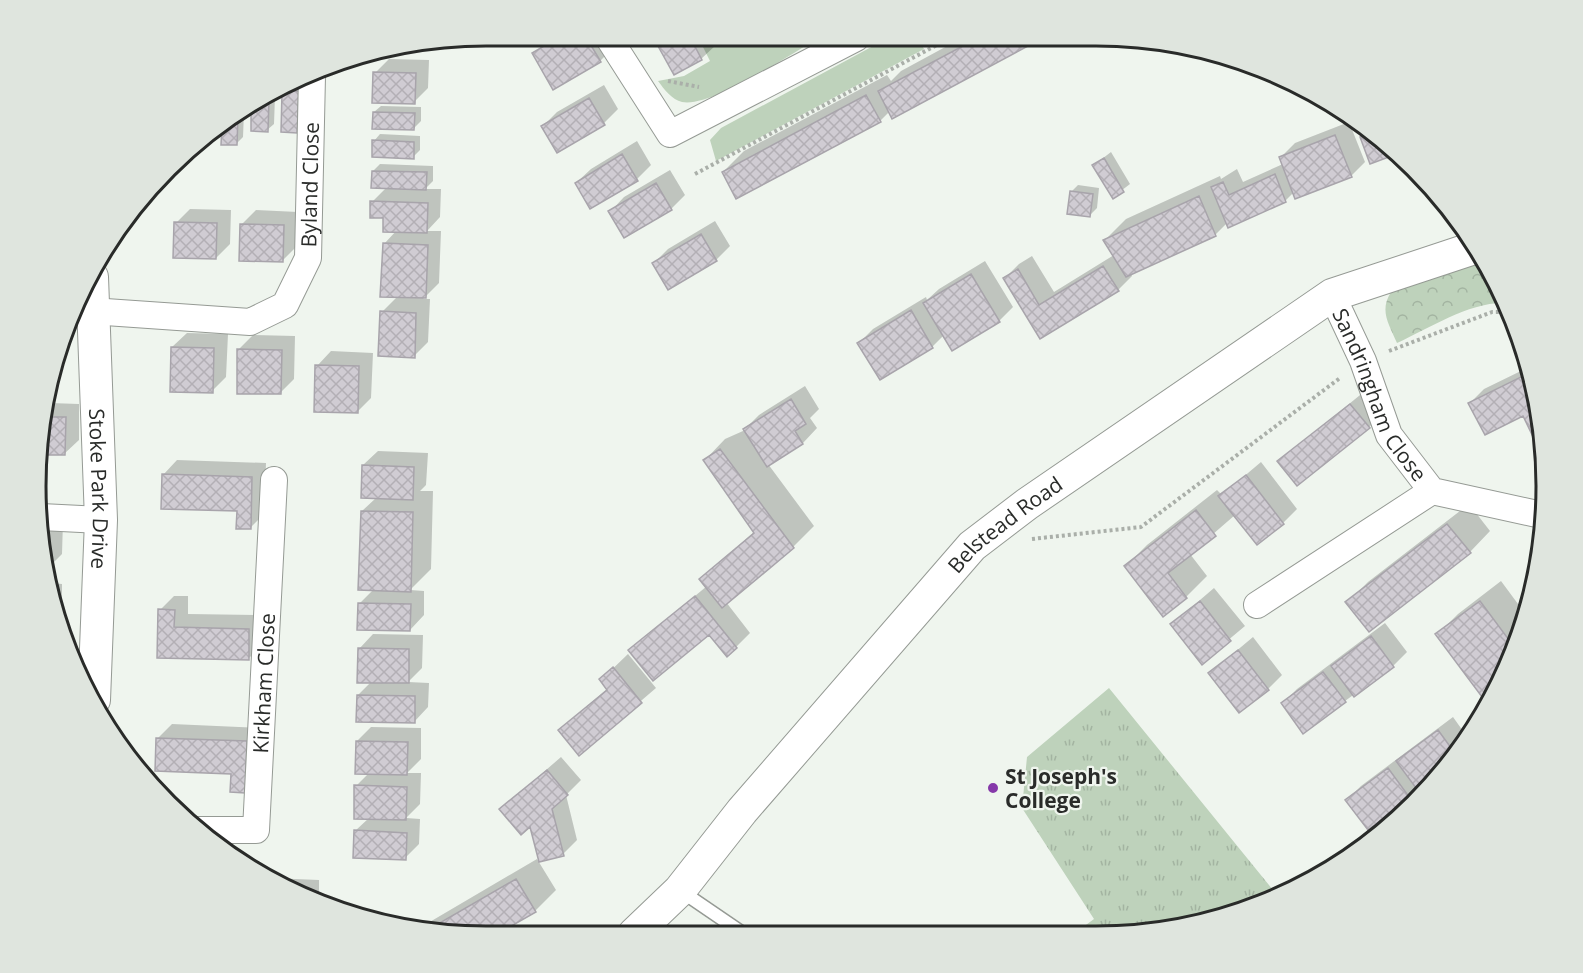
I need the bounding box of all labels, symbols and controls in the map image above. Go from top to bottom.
street label: Byland Close [294,122,325,248]
street label: Sandringham Close [1326,304,1433,487]
street label: Stoke Park Drive [83,408,115,570]
street label: Belstead Road [941,470,1068,579]
street label: Kirkham Close [246,612,281,754]
place label: St Joseph's College [1005,762,1117,814]
marker: St Joseph's College [986,781,1000,795]

